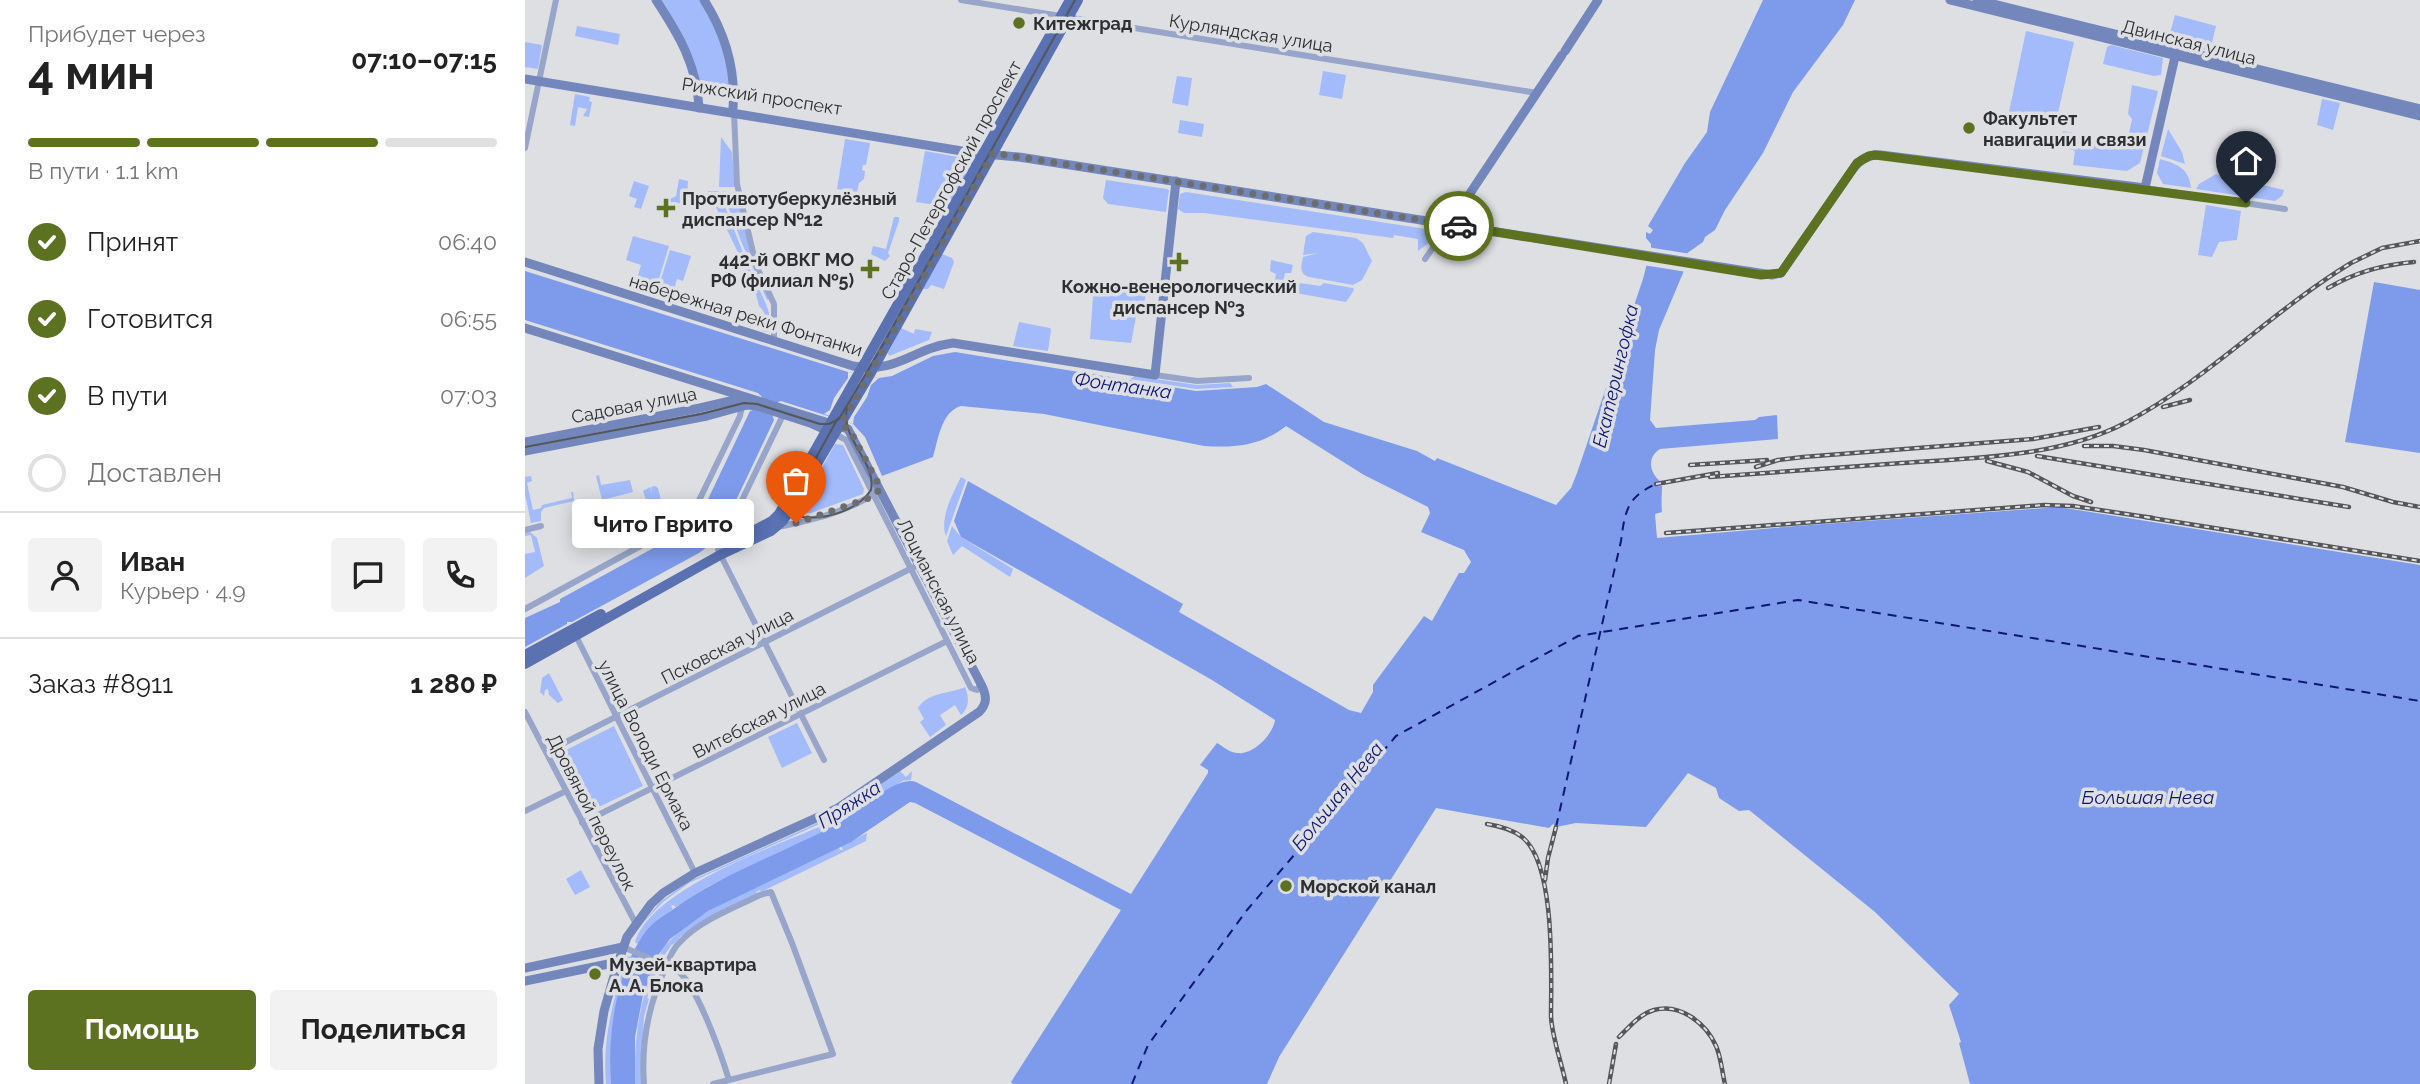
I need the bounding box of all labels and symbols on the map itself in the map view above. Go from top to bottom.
street label: Курляндская улица [1168,10,1334,56]
place label: Китежград [1033,13,1132,34]
marker: Китежград [1011,15,1027,31]
street label: Двинская улица [2120,15,2258,69]
street label: Старо-Петергофский проспект [876,56,1026,303]
street label: Рижский проспект [680,73,844,119]
place label: Факультет навигации и связи [1983,108,2147,150]
marker: Факультет навигации и связи [1961,120,1977,136]
pin [2216,131,2276,203]
place label: Противотуберкулёзный диспансер №12 [682,188,897,230]
courier [1424,191,1494,261]
marker: Противотуберкулёзный диспансер №12 [656,198,676,218]
place label: 442-й ОВКГ МО РФ (филиал №5) [711,249,854,291]
marker: Кожно-венерологический диспансер №3 [1169,252,1189,272]
marker: 442-й ОВКГ МО РФ (филиал №5) [860,259,880,279]
street label: набережная реки Фонтанки [627,269,865,361]
place label: Кожно-венерологический диспансер №3 [1061,276,1297,318]
water label: Екатерингофка [1588,302,1642,450]
water label: Фонтанка [1073,367,1173,403]
street label: Садовая улица [570,383,698,427]
pin [766,451,826,523]
callout: Чито Гврито [572,498,754,548]
street label: Лоцманская улица [893,515,985,667]
street label: Псковская улица [657,604,797,688]
street label: улица Володи Ермака [594,656,698,834]
street label: Витебская улица [689,677,829,763]
street label: Дровяной переулок [543,730,641,894]
water label: Большая Нева [1287,737,1387,855]
water label: Пряжка [814,776,884,832]
water label: Большая Нева [2082,786,2214,808]
place label: Морской канал [1300,876,1436,897]
marker: Морской канал [1278,878,1294,894]
place label: Музей-квартира А. А. Блока [609,954,757,996]
marker: Музей-квартира А. А. Блока [587,966,603,982]

